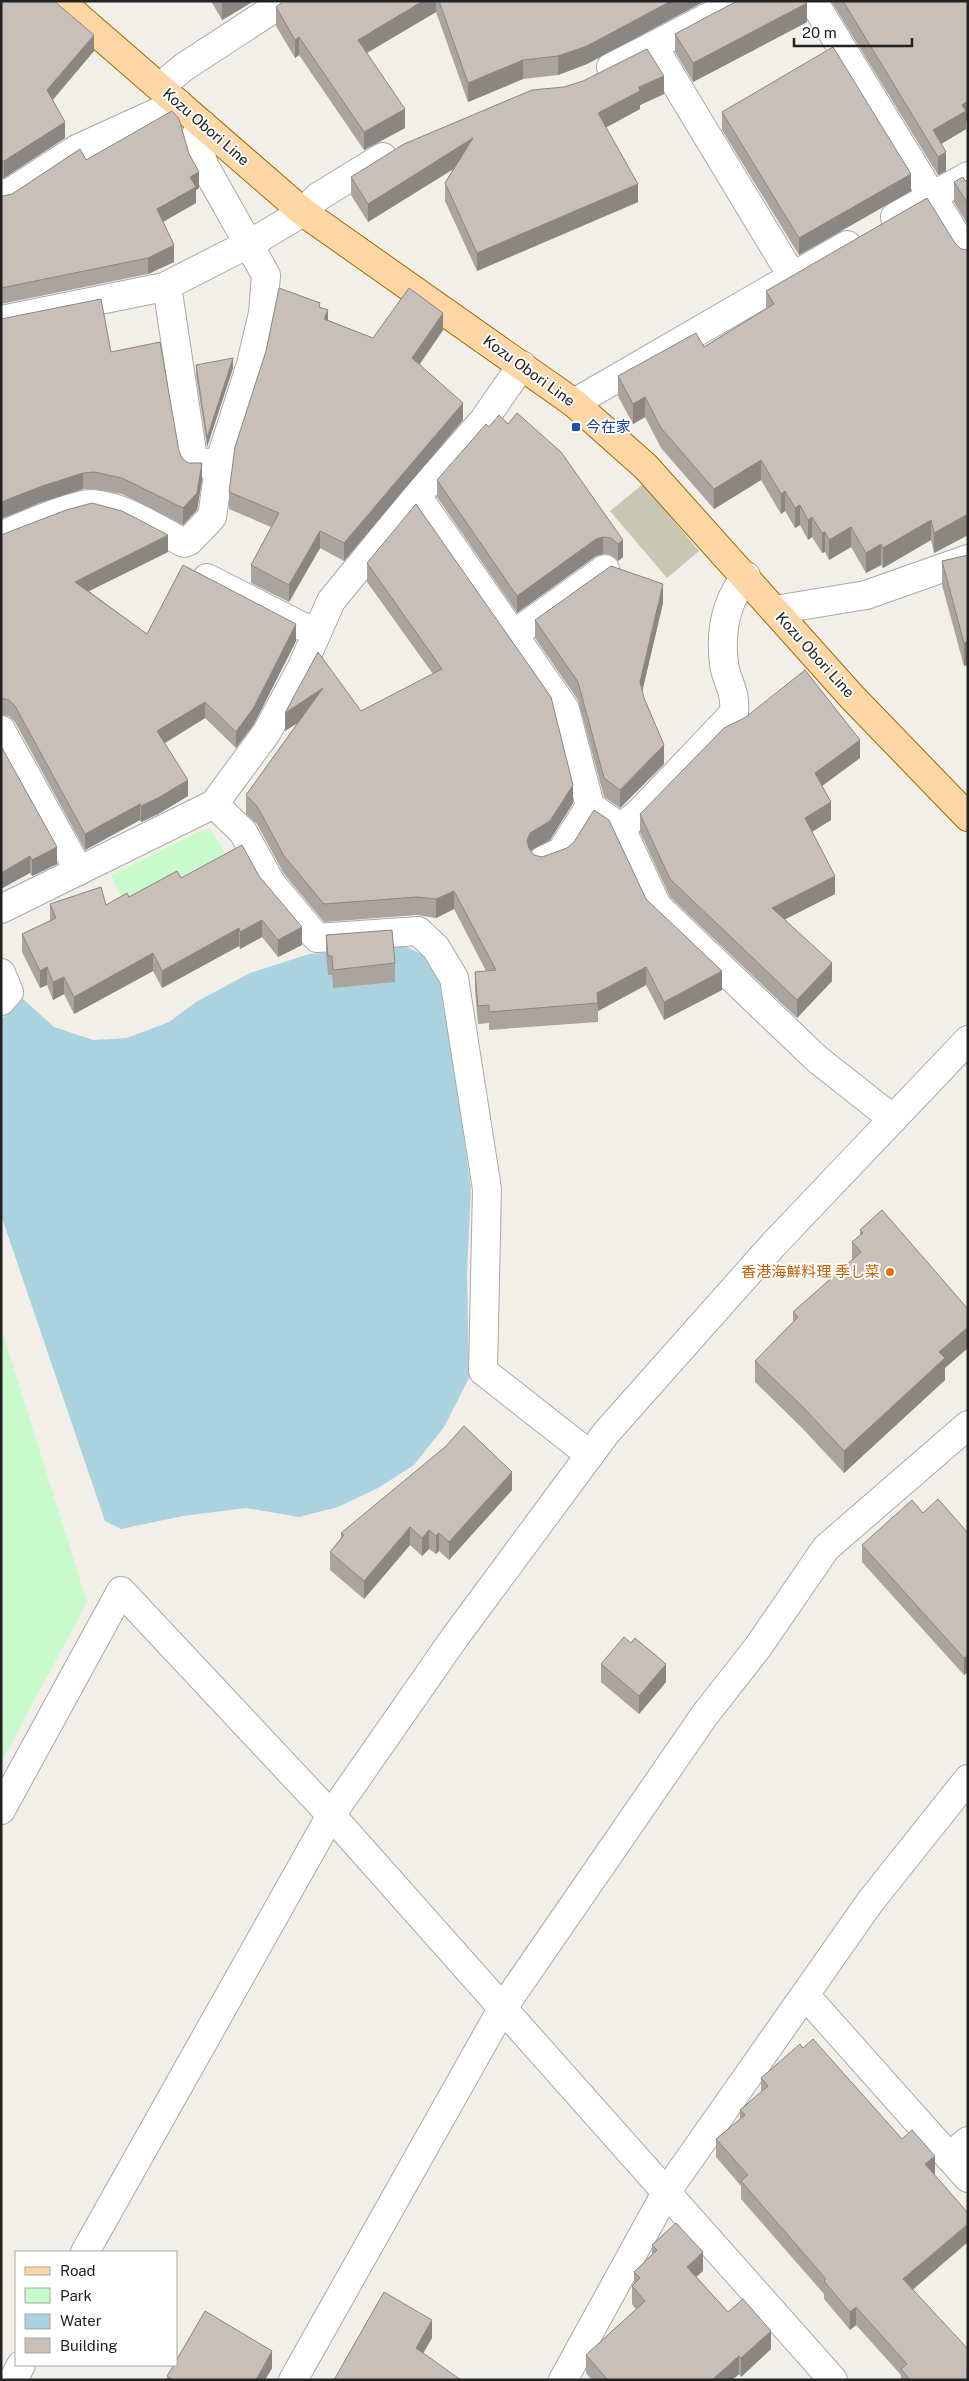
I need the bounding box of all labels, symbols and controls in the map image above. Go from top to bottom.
scale bar [794,15,912,47]
text: 20 m [802,24,837,41]
street label: Kozu Obori Line [160,85,253,169]
street label: Kozu Obori Line [480,332,578,409]
place label: 今在家 [586,418,631,435]
marker: 今在家 [570,421,582,433]
street label: Kozu Obori Line [773,609,858,701]
place label: 香港海鮮料理 季し菜 [741,1263,880,1280]
marker: 香港海鮮料理 季し菜 [884,1266,896,1278]
legend [15,2251,178,2366]
text: Road [60,2262,96,2279]
text: Park [60,2287,92,2304]
text: Water [60,2312,102,2329]
text: Building [60,2337,118,2354]

